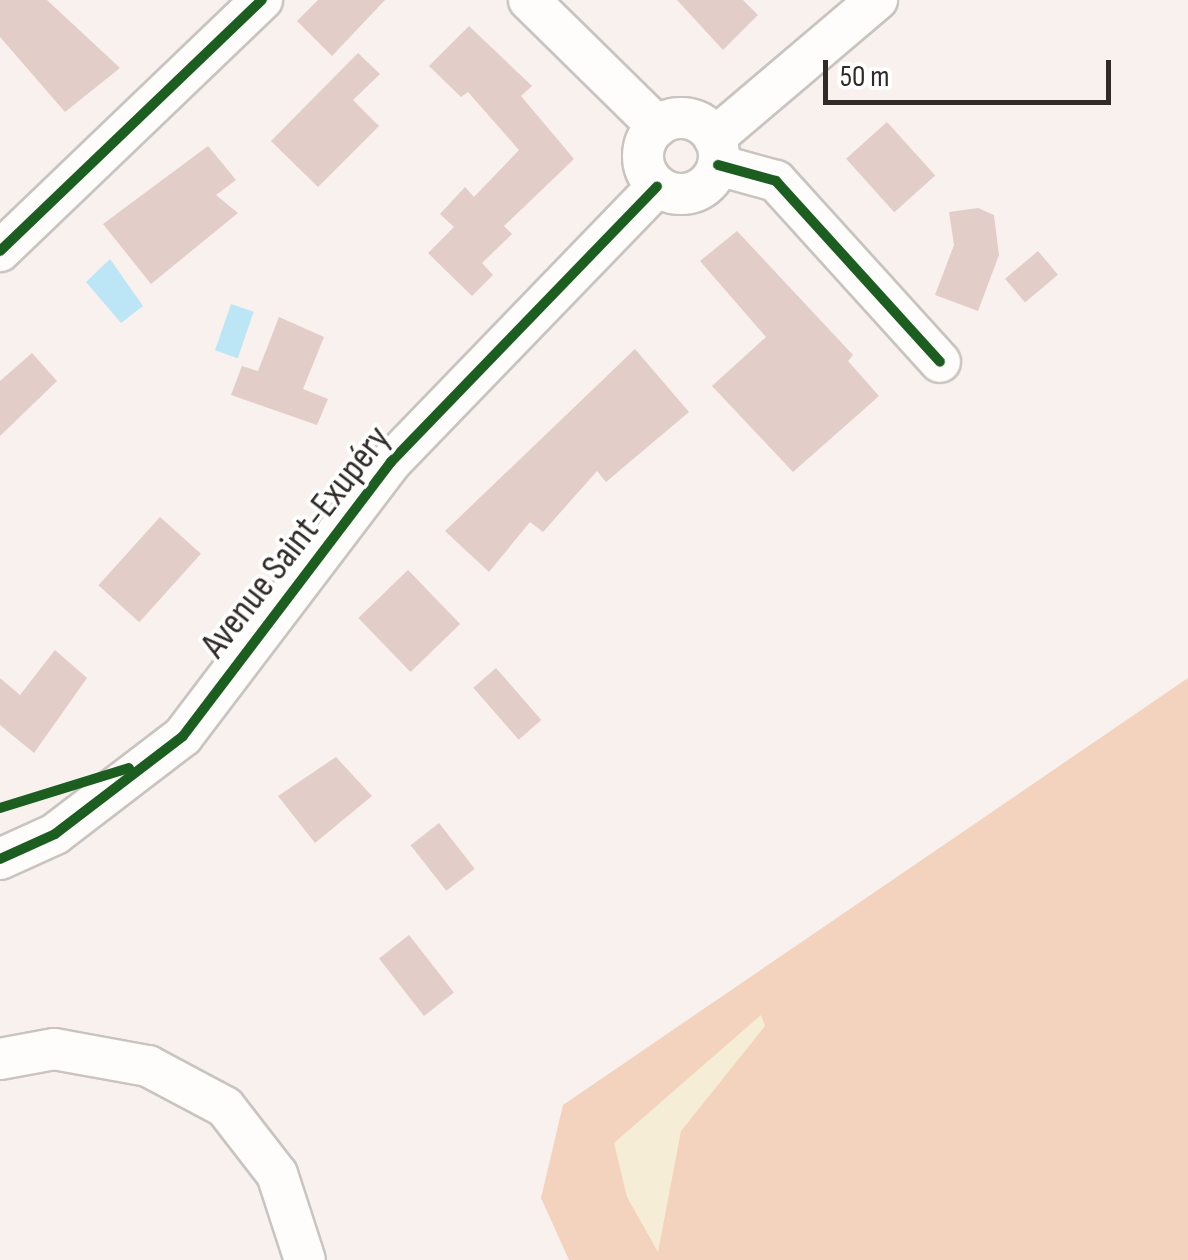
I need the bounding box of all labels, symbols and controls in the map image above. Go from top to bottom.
scale bar [828,40,1116,102]
text: 50 m [840,59,889,95]
street label: Avenue Saint-Exupéry [191,417,401,667]

